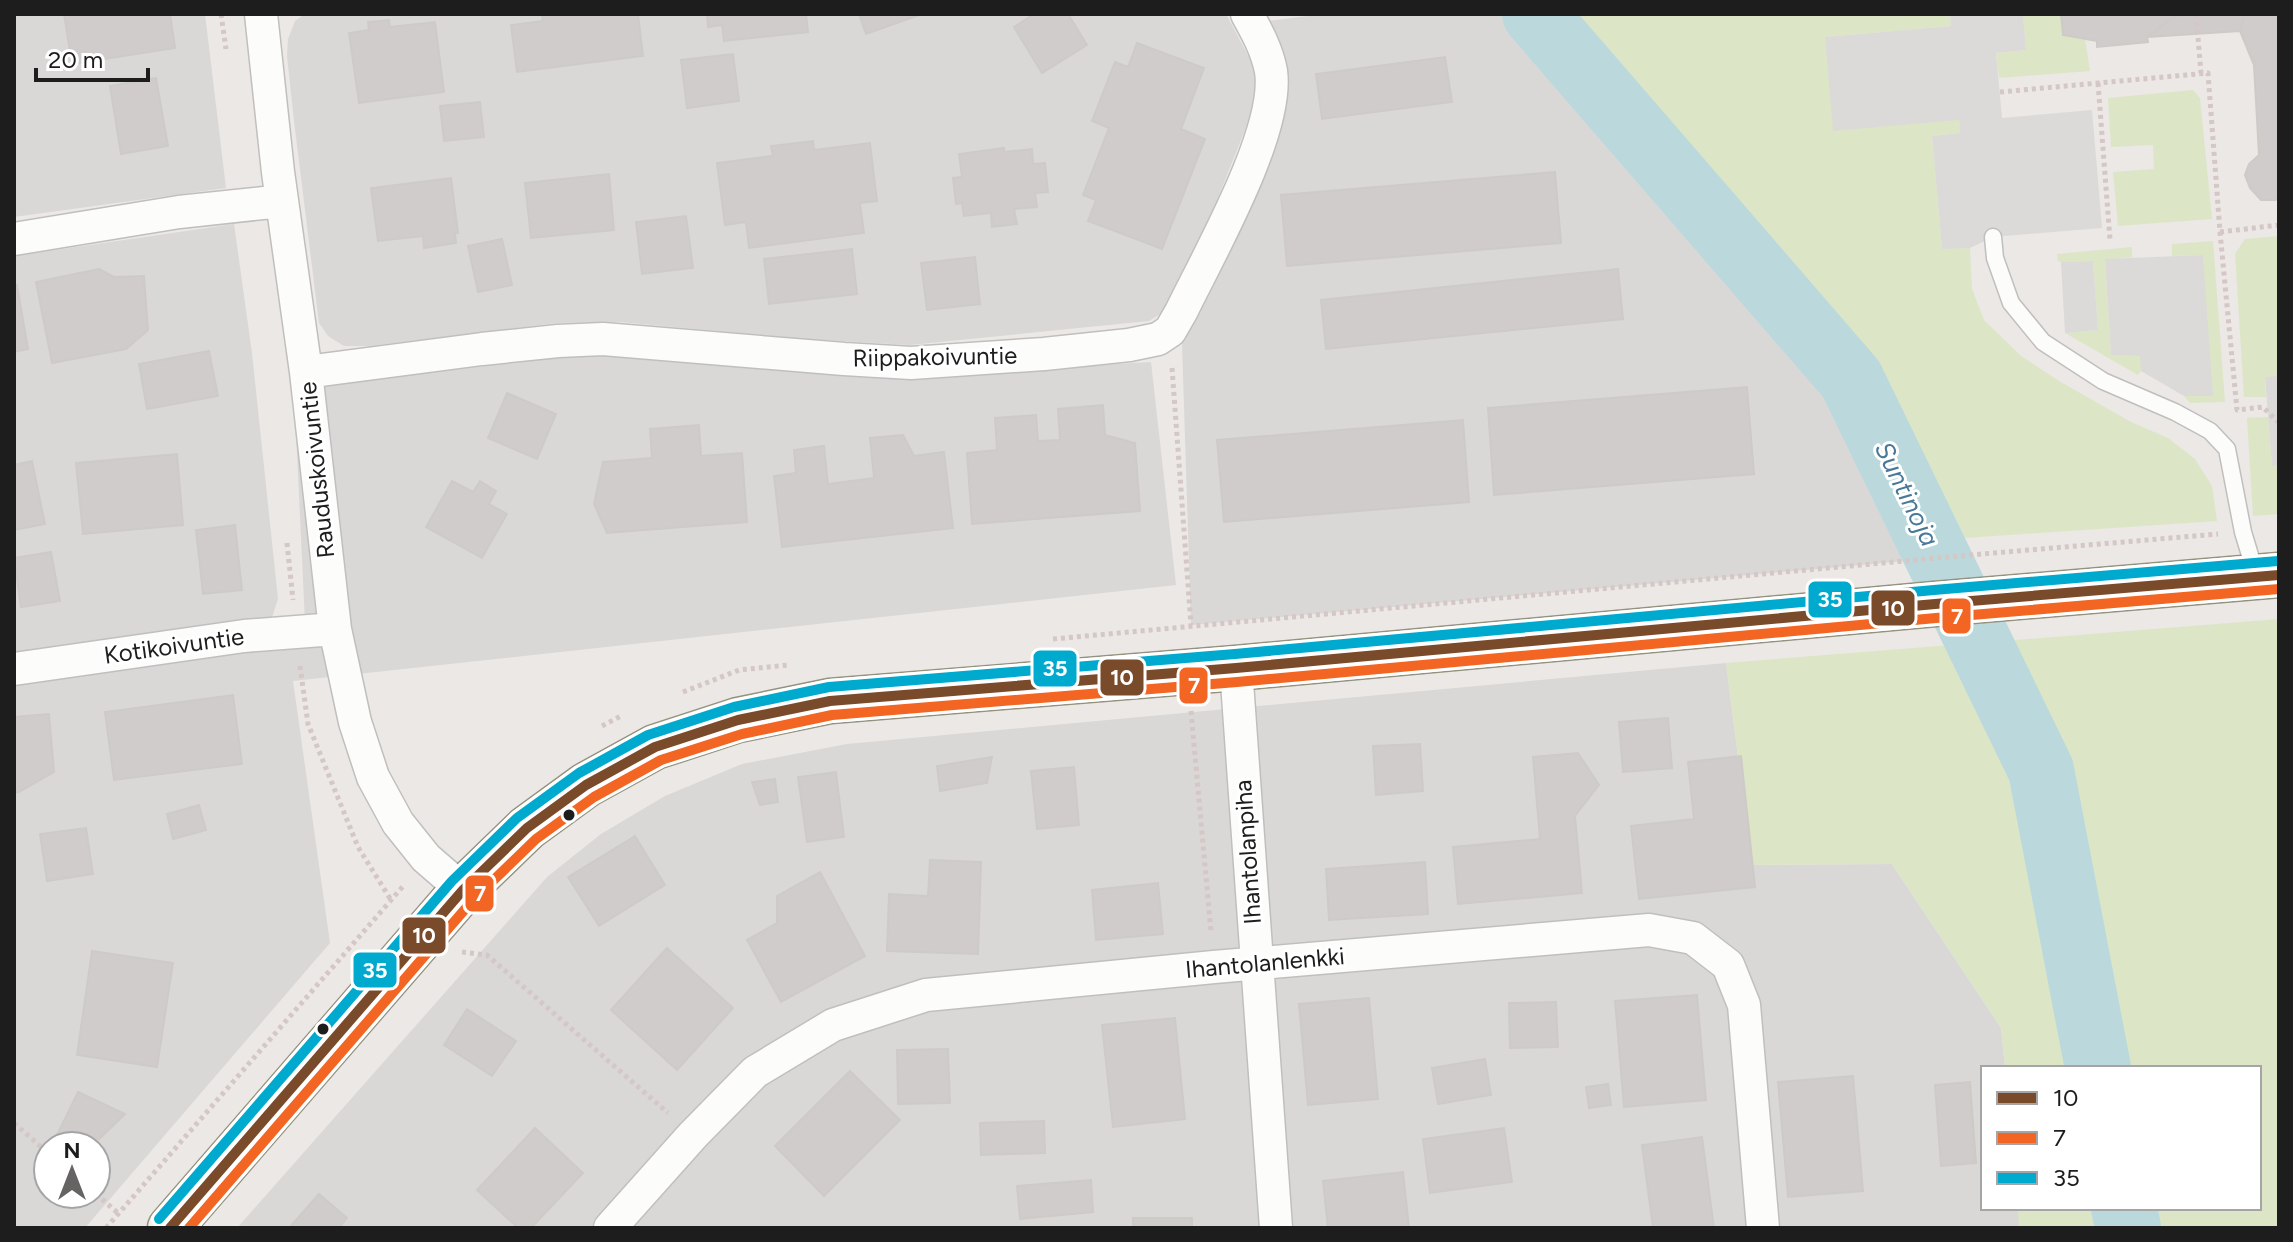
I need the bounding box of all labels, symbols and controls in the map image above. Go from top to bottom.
scale bar [36,32,148,82]
text: 20 m [48,45,103,74]
street label: Riippakoivuntie [852,341,1018,372]
street label: Rauduskoivuntie [293,380,340,560]
water label: Suntinoja [1868,436,1946,552]
line badge: 35 [1807,580,1853,619]
text: 35 [1817,586,1843,613]
line badge: 10 [1870,589,1916,627]
text: 10 [1881,595,1905,622]
line badge: 7 [1941,597,1972,635]
text: 7 [1951,603,1963,630]
street label: Kotikoivuntie [102,621,246,670]
line badge: 35 [1032,649,1078,688]
text: 35 [1042,655,1068,682]
line badge: 10 [1099,658,1145,697]
text: 10 [1110,664,1134,691]
line badge: 7 [1178,666,1209,705]
text: 7 [1188,672,1200,699]
street label: Ihantolanpiha [1228,779,1267,925]
unlabelled marker [561,807,577,823]
line badge: 7 [464,874,495,913]
text: 7 [474,880,486,907]
line badge: 10 [401,916,447,955]
text: 10 [412,922,436,949]
street label: Ihantolanlenkki [1184,941,1346,984]
line badge: 35 [352,951,398,989]
text: 35 [362,957,388,984]
unlabelled marker [315,1021,331,1037]
legend [1981,1066,2261,1210]
text: 10 [2053,1083,2078,1112]
text: 7 [2053,1123,2066,1152]
north arrow [32,1130,112,1210]
text: N [63,1137,81,1164]
text: 35 [2053,1163,2080,1192]

